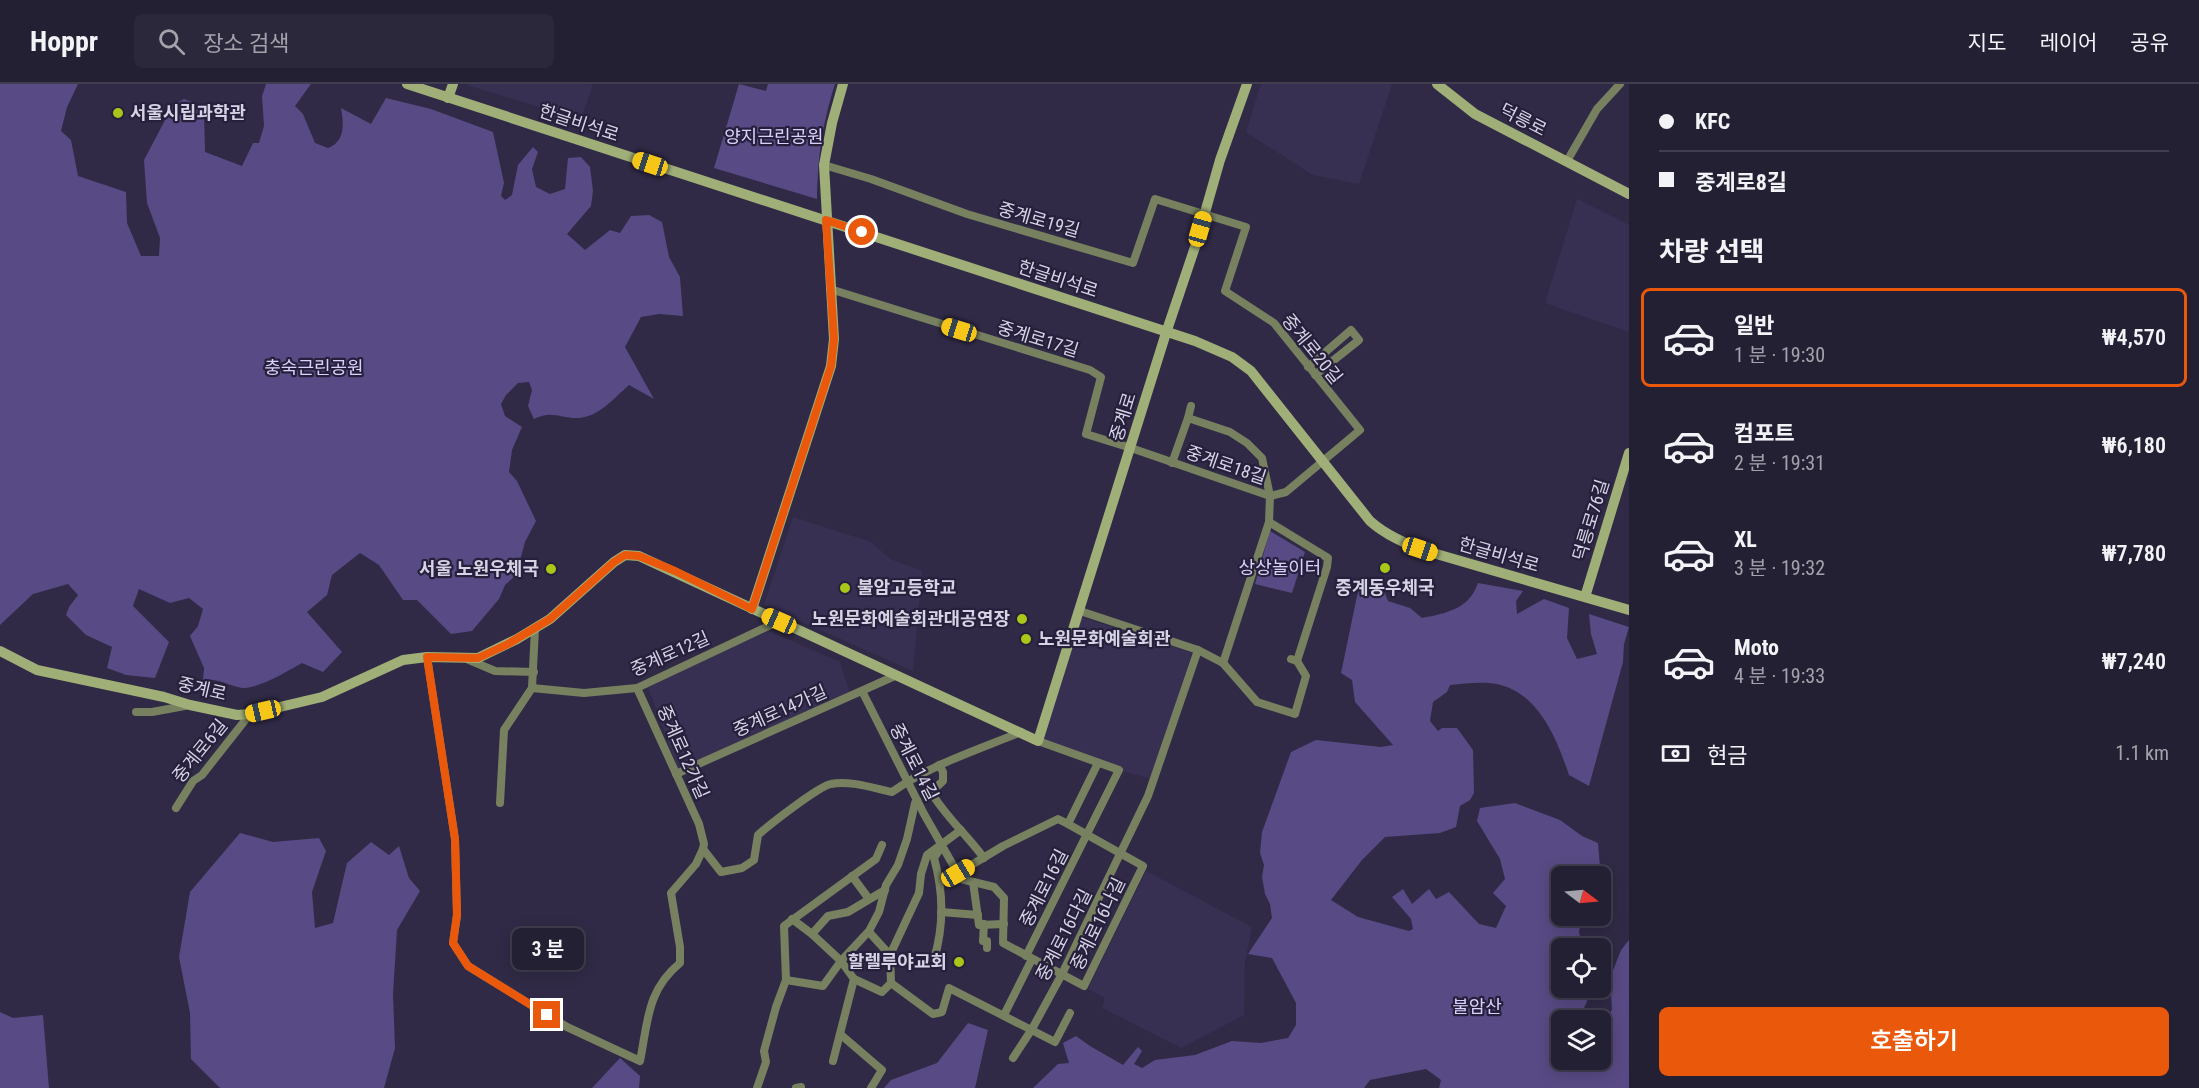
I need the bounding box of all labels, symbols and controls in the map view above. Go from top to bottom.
search box [134,14,554,68]
text: Hoppr [30,25,98,58]
icon: search [155,25,188,58]
text: 장소 검색 [203,31,289,56]
text: 지도 [1968,31,2006,55]
text: 레이어 [2039,31,2097,55]
text: 공유 [2130,31,2169,55]
street label: 덕릉로 [1496,99,1550,140]
street label: 한글비석로 [537,100,622,145]
place label: 서울시립과학관 [130,102,246,123]
marker: 서울시립과학관 [111,106,125,120]
text: KFC [1695,109,1730,134]
park label: 양지근린공원 [724,126,824,147]
car [630,150,670,178]
text: 중계로8길 [1695,170,1787,195]
street label: 중계로19길 [996,198,1082,241]
car [1186,209,1214,249]
route start [848,218,875,245]
text: 차량 선택 [1659,236,1765,268]
street label: 한글비석로 [1016,256,1101,301]
street label: 중계로20길 [1278,309,1347,388]
icon: car [1662,311,1716,365]
text: 일반 [1734,313,1774,338]
car [939,316,979,344]
street label: 중계로17길 [995,316,1081,361]
text: ₩4,570 [2101,325,2166,350]
text: 1 분 · 19:30 [1734,343,1825,367]
park label: 충숙근린공원 [264,357,364,378]
street label: 중계로 [1105,390,1140,444]
icon: car [1662,419,1716,473]
text: 컴포트 [1734,421,1795,446]
text: ₩6,180 [2101,433,2166,458]
street label: 중계로18길 [1183,441,1269,488]
text: 2 분 · 19:31 [1734,451,1825,475]
street label: 덕릉로76길 [1568,477,1613,563]
icon: car [1662,527,1716,581]
text: XL [1734,527,1757,552]
street label: 한글비석로 [1456,533,1542,576]
car [1400,535,1440,563]
text: ₩7,780 [2101,541,2166,566]
text: 3 분 · 19:32 [1734,556,1825,580]
park label: 상상놀이터 [1239,557,1321,578]
place label: 서울 노원우체국 [419,558,539,579]
marker: 중계동우체국 [1378,561,1392,575]
marker: 서울 노원우체국 [544,562,558,576]
place label: 불암고등학교 [857,577,956,598]
place label: 중계동우체국 [1335,577,1435,598]
marker: 불암고등학교 [838,581,852,595]
car [759,605,799,637]
place label: 노원문화예술회관대공연장 [811,608,1010,629]
marker: 노원문화예술회관대공연장 [1015,612,1029,626]
street label: 중계로12길 [627,627,712,680]
place label: 노원문화예술회관 [1038,628,1171,649]
marker: 노원문화예술회관 [1019,632,1033,646]
icon: car [1662,635,1716,689]
text: Moto [1734,635,1779,660]
text: ₩7,240 [2101,649,2166,674]
text: 4 분 · 19:33 [1734,664,1825,688]
street label: 중계로 [176,673,229,704]
street label: 중계로14가길 [730,680,830,741]
car [243,698,283,724]
street label: 중계로12가길 [653,702,714,802]
street label: 중계로6길 [168,715,231,786]
street label: 중계로14길 [886,720,943,804]
icon: cash [1659,737,1692,770]
text: 1.1 km [2115,741,2169,765]
text: 현금 [1707,743,1747,768]
street label: 중계로16길 [1015,846,1072,930]
car [938,856,978,890]
north arrow [1551,866,1611,926]
map controls [1551,866,1611,1070]
street label: 중계로16나길 [1066,874,1129,974]
street label: 중계로16다길 [1031,885,1096,984]
callout: 3 분 [511,928,583,970]
text: 3 분 [531,937,565,961]
button: locate [1551,938,1611,998]
place label: 할렐루야교회 [848,951,947,972]
marker: 할렐루야교회 [952,955,966,969]
park label: 불암산 [1452,996,1502,1017]
route end [533,1001,560,1028]
button: 호출하기 [1659,1007,2169,1076]
button: layers [1551,1010,1611,1070]

